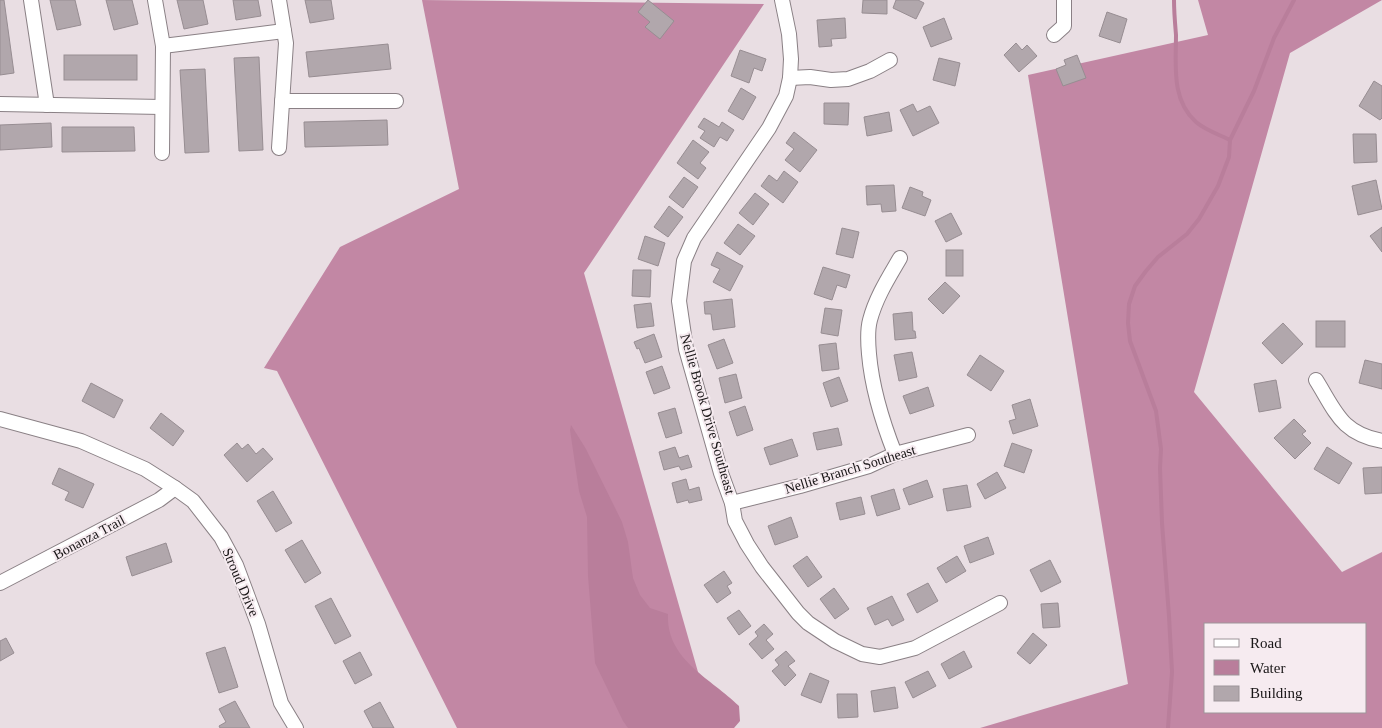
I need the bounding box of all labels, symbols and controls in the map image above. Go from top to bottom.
street label: Nellie Brook Drive Southeast [677,332,738,496]
street label: Nellie Branch Southeast [783,442,918,497]
street label: Bonanza Trail [51,512,128,563]
street label: Stroud Drive [219,546,262,619]
legend [1204,623,1367,713]
text: Road [1250,635,1282,651]
text: Water [1250,660,1285,676]
text: Building [1250,685,1303,701]

